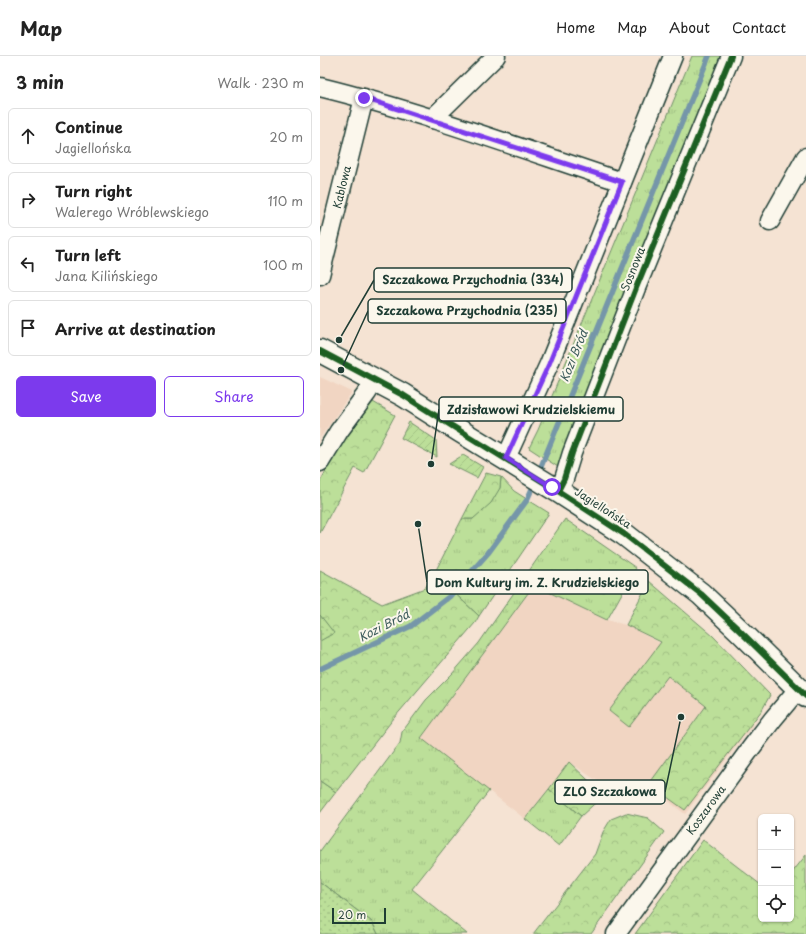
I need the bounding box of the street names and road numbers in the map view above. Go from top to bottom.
street label: Kablowa [328,163,355,210]
street label: Sosnowa [616,244,649,293]
street label: Jagiellońska [572,483,635,532]
street label: Koszarowa [682,781,730,838]

